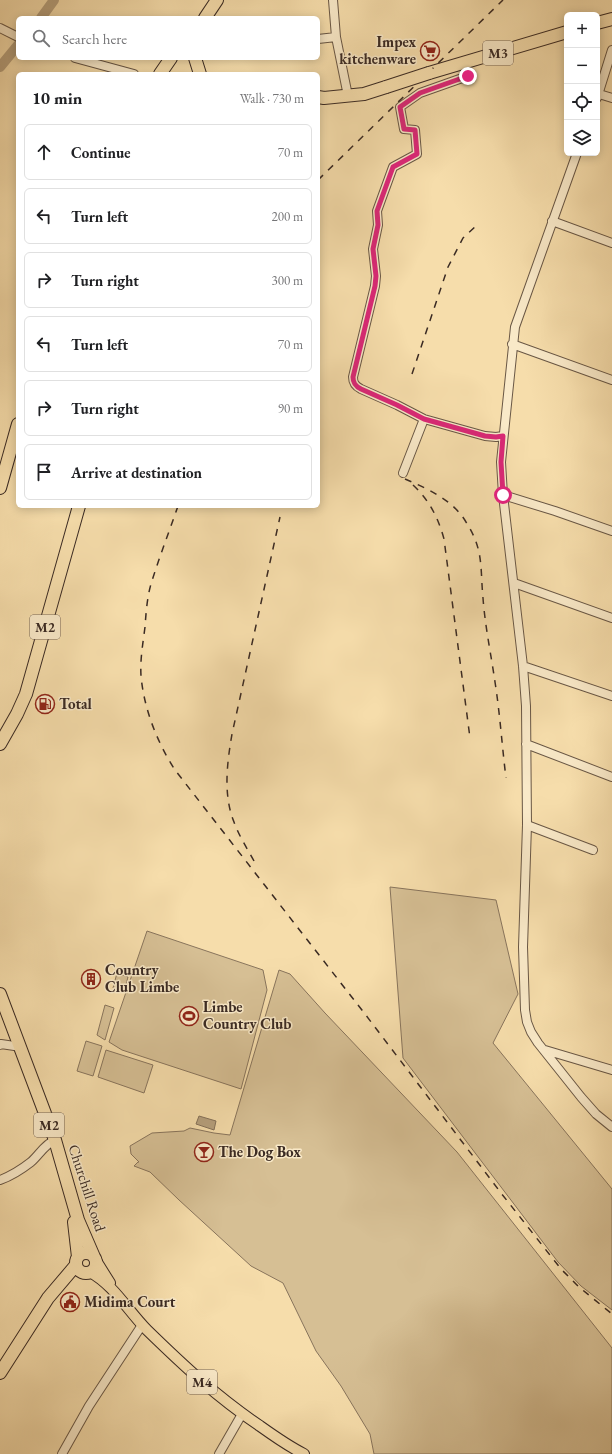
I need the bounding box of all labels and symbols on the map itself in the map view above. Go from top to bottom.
place label: Impex kitchenware [339,32,416,68]
supermarket icon: Impex kitchenware [419,40,441,62]
road number: M3 [483,41,513,65]
route end [459,67,477,85]
route start [494,486,512,504]
road number: M2 [30,615,60,639]
fuel station icon: Total [34,693,56,715]
place label: Total [59,694,93,713]
place label: Country Club Limbe [105,960,179,996]
building icon: Country Club Limbe [80,968,102,990]
place label: Limbe Country Club [203,997,291,1033]
sports icon: Limbe Country Club [178,1005,200,1027]
road number: M2 [34,1113,64,1137]
bar icon: The Dog Box [193,1141,215,1163]
street label: Churchill Road [64,1142,111,1234]
place label: The Dog Box [218,1142,301,1161]
public building icon: Midima Court [59,1291,81,1313]
place label: Midima Court [84,1292,176,1311]
road number: M4 [187,1370,217,1394]

